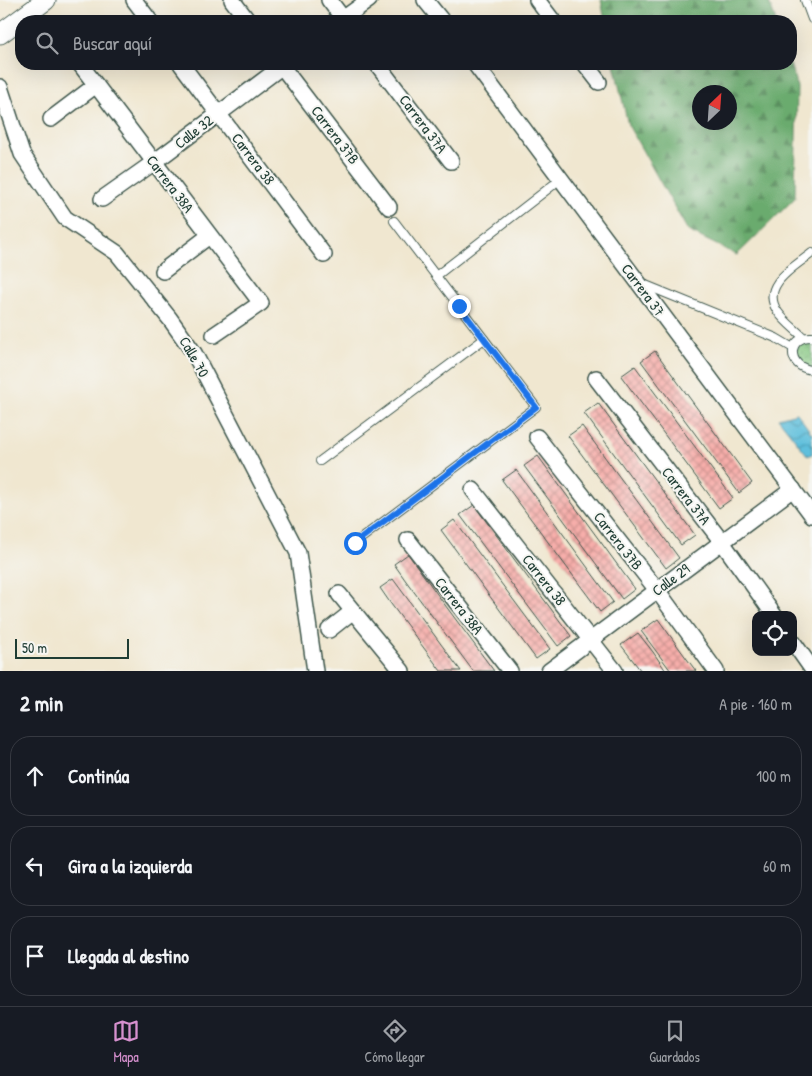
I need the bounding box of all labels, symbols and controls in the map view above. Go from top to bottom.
search box [15,15,797,70]
icon: search [33,29,61,57]
text: Buscar aquí [73,30,152,56]
north arrow [692,85,737,130]
street label: Carrera 37A [394,90,453,158]
street label: Carrera 37B [306,101,364,168]
street label: Calle 32 [170,110,217,153]
street label: Carrera 38 [227,128,280,189]
street label: Carrera 38A [142,151,199,217]
street label: Carrera 37 [617,259,670,320]
route end [448,295,471,318]
street label: Calle 70 [174,332,215,381]
street label: Carrera 37A [657,462,716,530]
street label: Carrera 37B [589,507,648,574]
route start [344,532,367,555]
street label: Carrera 38 [518,550,571,610]
street label: Calle 29 [647,558,694,601]
street label: Carrera 38A [430,573,489,639]
map controls [752,611,797,656]
button: locate [752,611,797,656]
scale bar [15,636,129,659]
text: 50 m [22,638,47,657]
text: 2 min [20,689,63,718]
text: A pie · 160 m [719,693,792,715]
icon: ahead [21,762,49,790]
text: Continúa [68,763,129,789]
text: 100 m [756,765,791,787]
icon: left [21,852,49,880]
text: Gira a la izquierda [68,853,192,879]
text: 60 m [763,855,791,877]
icon: arrive [21,942,49,970]
text: Llegada al destino [68,943,189,969]
tab: Mapa [112,1017,140,1066]
tab: Cómo llegar [364,1017,425,1066]
tab: Guardados [649,1017,700,1066]

